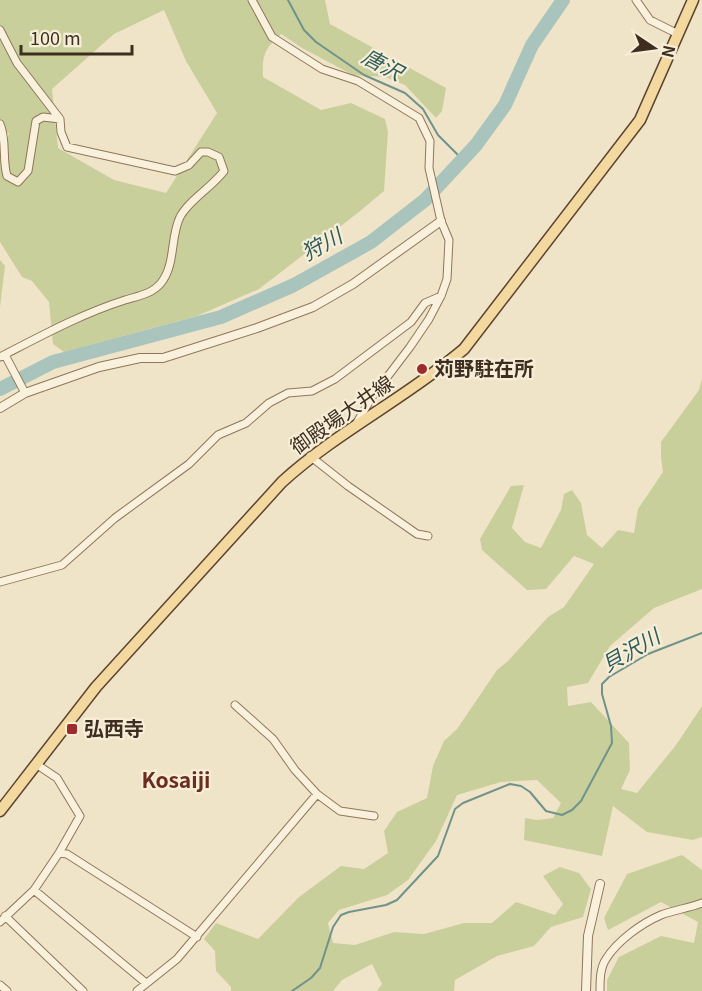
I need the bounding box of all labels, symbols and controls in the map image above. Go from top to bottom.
scale bar [21,18,132,56]
north arrow [624,18,684,78]
text: 100 m [30,24,81,50]
water label: 唐沢 [357,40,411,88]
text: N [657,43,683,60]
water label: 狩川 [295,219,348,267]
place label: 苅野駐在所 [434,353,534,382]
marker: 苅野駐在所 [415,362,429,376]
street label: 御殿場大井線 [284,367,399,460]
water label: 貝沢川 [595,620,667,678]
place label: 弘西寺 [84,713,144,742]
marker: 弘西寺 [65,722,79,736]
district label: Kosaiji [142,764,210,794]

